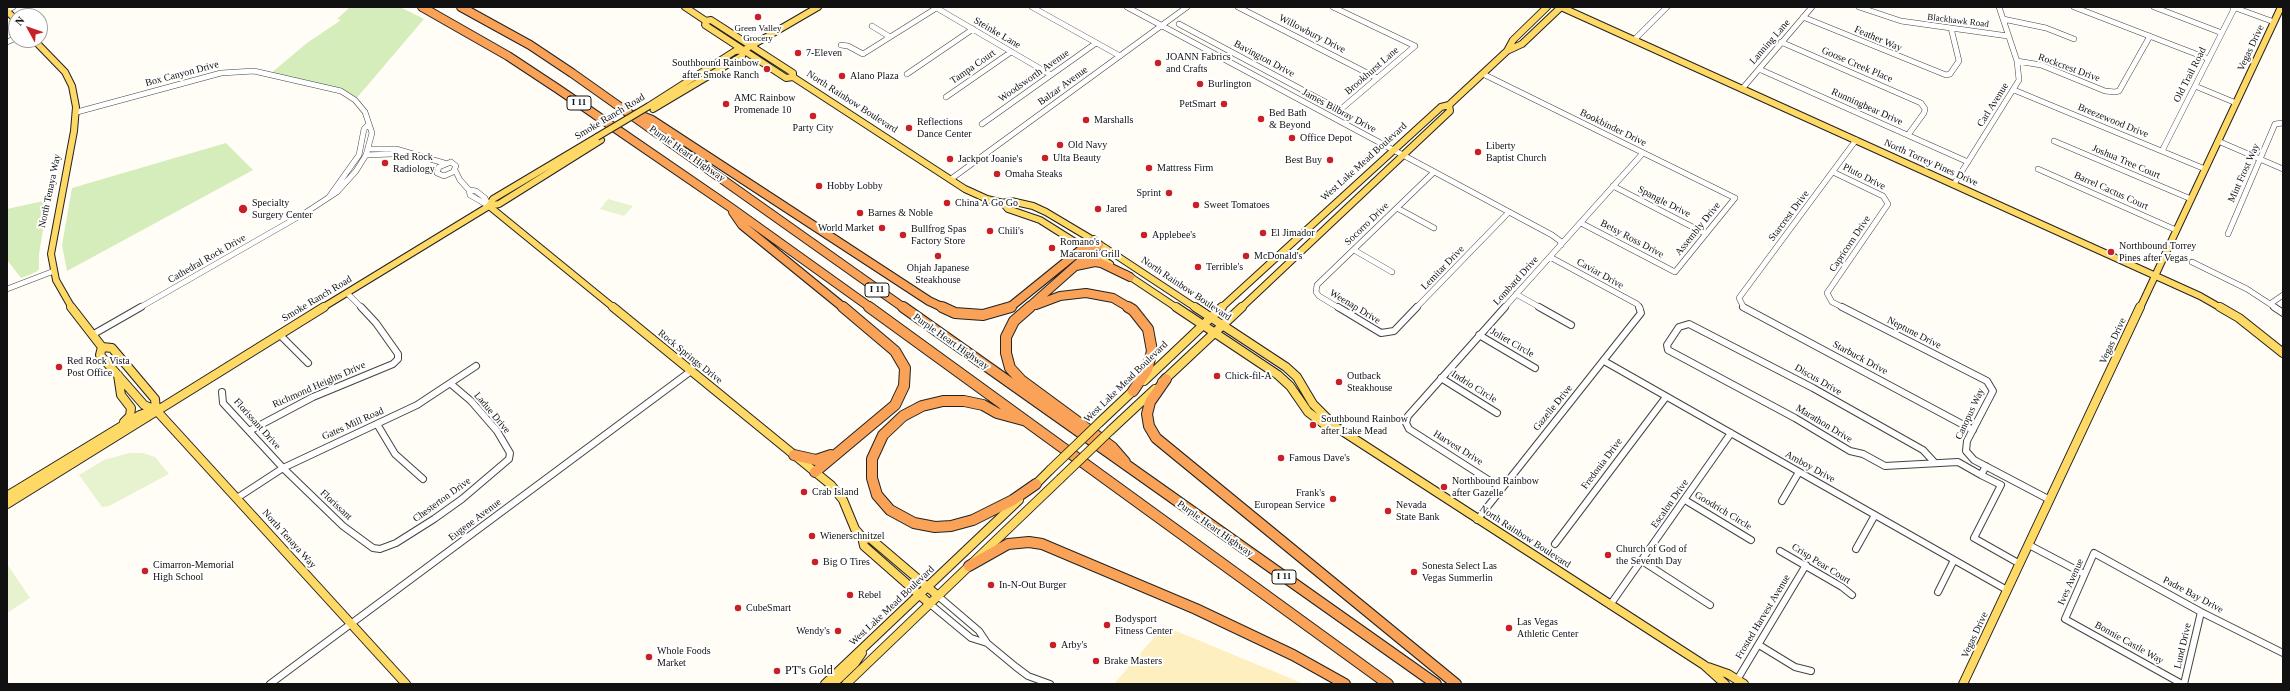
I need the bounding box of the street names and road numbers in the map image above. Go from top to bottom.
street label: Willowbury Drive [1277,12,1347,56]
street label: Blackhawk Road [1927,12,1989,30]
street label: Steinke Lane [971,15,1023,51]
street label: Lanning Lane [1747,17,1793,67]
street label: Vegas Drive [2235,23,2267,73]
street label: Feather Way [1852,24,1904,54]
street label: Bavington Drive [1232,38,1296,80]
street label: Brookhurst Lane [1343,44,1401,98]
street label: Goose Creek Place [1820,45,1894,85]
street label: Old Trail Road [2171,45,2209,105]
street label: Tampa Court [948,47,998,87]
street label: Woodsworth Avenue [996,47,1072,105]
street label: Rockcrest Drive [2036,51,2102,85]
street label: Box Canyon Drive [144,58,220,90]
street label: Balzar Avenue [1036,64,1090,108]
street label: North Rainbow Boulevard [804,68,900,136]
street label: Carl Avenue [1975,81,2011,129]
street label: James Bilbray Drive [1300,86,1378,136]
street label: Runningbear Drive [1829,86,1905,128]
street label: Smoke Ranch Road [573,91,647,143]
road number: I 11 [567,96,591,110]
street label: Breezewood Drive [2076,101,2150,141]
street label: Bookbinder Drive [1578,107,1648,149]
street label: West Lake Mead Boulevard [1318,120,1410,204]
street label: Purple Heart Highway [647,123,727,185]
street label: North Torrey Pines Drive [1882,137,1980,189]
street label: Joshua Tree Court [2090,142,2162,182]
street label: Mint Frost Way [2226,142,2262,204]
street label: North Tenaya Way [36,153,64,229]
street label: Pluto Drive [1841,161,1887,193]
street label: Barrel Cactus Court [2072,169,2150,213]
street label: Spangle Drive [1636,184,1692,220]
street label: Starcrest Drive [1766,188,1812,244]
street label: Socorro Drive [1342,200,1392,248]
street label: Assembly Drive [1673,200,1723,258]
street label: Capricorn Drive [1827,214,1873,274]
street label: Betsy Ross Drive [1598,217,1666,261]
street label: Cathedral Rock Drive [166,232,248,286]
street label: Lemitar Drive [1419,243,1467,293]
street label: North Rainbow Boulevard [1139,254,1233,324]
street label: Lombard Drive [1491,254,1541,308]
street label: Caviar Drive [1574,256,1626,292]
street label: Smoke Ranch Road [280,273,354,325]
road number: I 11 [865,283,889,297]
street label: Weenap Drive [1327,287,1383,327]
street label: Purple Heart Highway [911,311,991,373]
street label: Neptune Drive [1885,314,1943,352]
street label: Vegas Drive [2097,316,2129,366]
street label: Joliet Circle [1488,326,1536,360]
street label: Rock Springs Drive [655,327,725,387]
street label: Starbuck Drive [1830,338,1890,378]
street label: West Lake Mead Boulevard [1082,339,1170,425]
street label: Richmond Heights Drive [271,359,367,411]
street label: Discus Drive [1792,362,1844,398]
street label: Indrio Circle [1449,368,1499,406]
street label: Gazelle Drive [1531,383,1575,433]
street label: Canopus Way [1953,386,1987,442]
street label: Ladue Drive [471,390,513,436]
street label: Florissant Drive [231,396,283,452]
street label: Marathon Drive [1793,402,1855,446]
street label: Gates Mill Road [320,405,386,443]
street label: Harvest Drive [1431,428,1485,468]
street label: Fredonia Drive [1579,436,1625,492]
street label: Amboy Drive [1783,448,1837,486]
street label: Chesterton Drive [411,475,473,525]
street label: Escalon Drive [1649,477,1691,531]
street label: Florissant [317,487,355,523]
street label: Goodrich Circle [1692,489,1754,533]
street label: Eugene Avenue [446,496,504,544]
street label: Purple Heart Highway [1175,498,1255,560]
street label: North Rainbow Boulevard [1477,503,1573,571]
street label: North Tenaya Way [259,507,319,571]
street label: Crisp Pear Court [1789,541,1853,587]
street label: Ives Avenue [2055,557,2087,607]
street label: West Lake Mead Boulevard [847,564,937,648]
road number: I 11 [1272,570,1296,584]
street label: Frosted Harvest Avenue [1733,573,1793,661]
street label: Padre Bay Drive [2161,574,2225,616]
street label: Vegas Drive [1959,610,1991,660]
street label: Bonnie Castle Way [2092,619,2166,667]
street label: Lund Drive [2172,622,2194,670]

